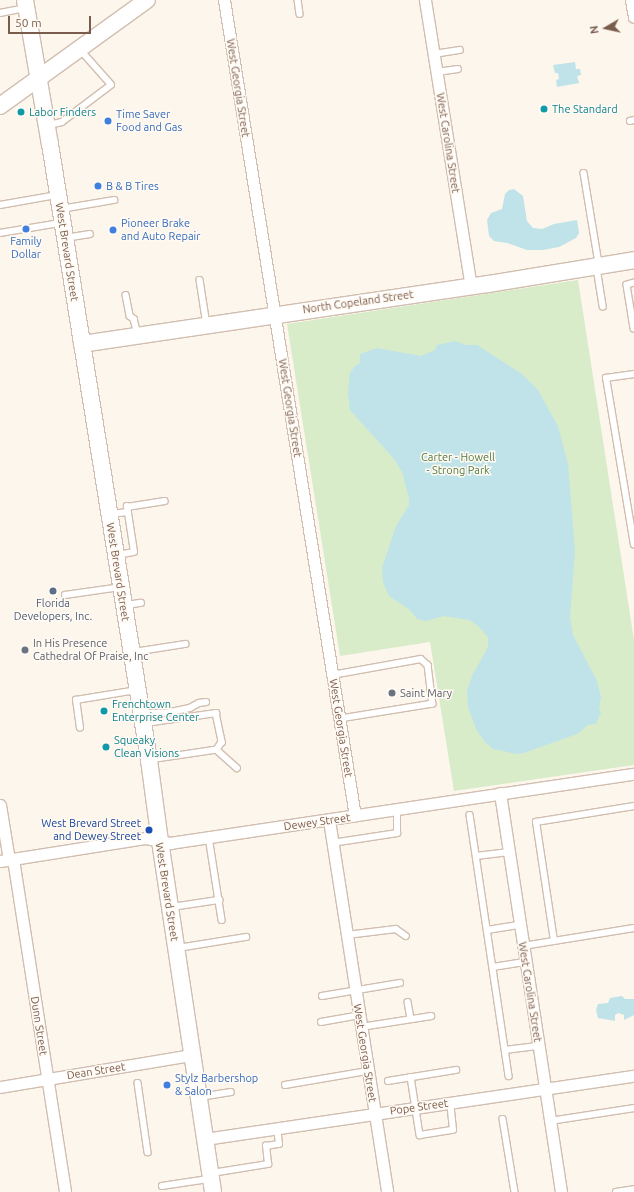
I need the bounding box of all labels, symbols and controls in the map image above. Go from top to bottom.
scale bar [10,8,93,34]
north arrow [586,8,626,48]
text: 50 m [15,16,42,29]
text: N [588,25,601,35]
street label: West Georgia Street [224,38,252,138]
street label: West Carolina Street [434,92,462,194]
place label: The Standard [552,102,618,116]
marker: The Standard [539,104,549,114]
place label: Labor Finders [29,105,96,119]
marker: Labor Finders [16,107,26,117]
place label: Time Saver Food and Gas [116,108,182,134]
marker: Time Saver Food and Gas [103,116,113,126]
place label: B & B Tires [106,179,159,193]
marker: B & B Tires [93,181,103,191]
street label: West Brevard Street [53,202,81,302]
place label: Pioneer Brake and Auto Repair [121,217,200,243]
marker: Family Dollar [21,224,31,234]
marker: Pioneer Brake and Auto Repair [108,225,118,235]
place label: Family Dollar [10,235,42,261]
street label: North Copeland Street [302,288,414,316]
street label: West Georgia Street [276,358,304,458]
park label: Carter - Howell - Strong Park [421,451,495,477]
street label: West Brevard Street [104,522,132,622]
marker: Florida Developers, Inc. [48,586,58,596]
place label: Florida Developers, Inc. [14,597,92,623]
place label: In His Presence Cathedral Of Praise, Inc [33,637,148,663]
marker: In His Presence Cathedral Of Praise, Inc [20,645,30,655]
street label: West Georgia Street [327,678,355,778]
place label: Saint Mary [400,686,452,700]
marker: Saint Mary [387,688,397,698]
place label: Frenchtown Enterprise Center [112,698,199,724]
marker: Frenchtown Enterprise Center [99,706,109,716]
place label: Squeaky Clean Visions [114,734,179,760]
marker: Squeaky Clean Visions [101,742,111,752]
street label: Dewey Street [283,811,351,833]
place label: West Brevard Street and Dewey Street [41,817,141,843]
marker: West Brevard Street and Dewey Street [144,825,154,835]
street label: West Brevard Street [153,842,181,942]
street label: West Carolina Street [516,941,544,1043]
street label: Dunn Street [28,995,50,1057]
street label: West Georgia Street [351,1003,379,1103]
street label: Dean Street [66,1060,126,1082]
place label: Stylz Barbershop & Salon [175,1072,258,1098]
marker: Stylz Barbershop & Salon [162,1080,172,1090]
street label: Pope Street [389,1096,449,1118]

